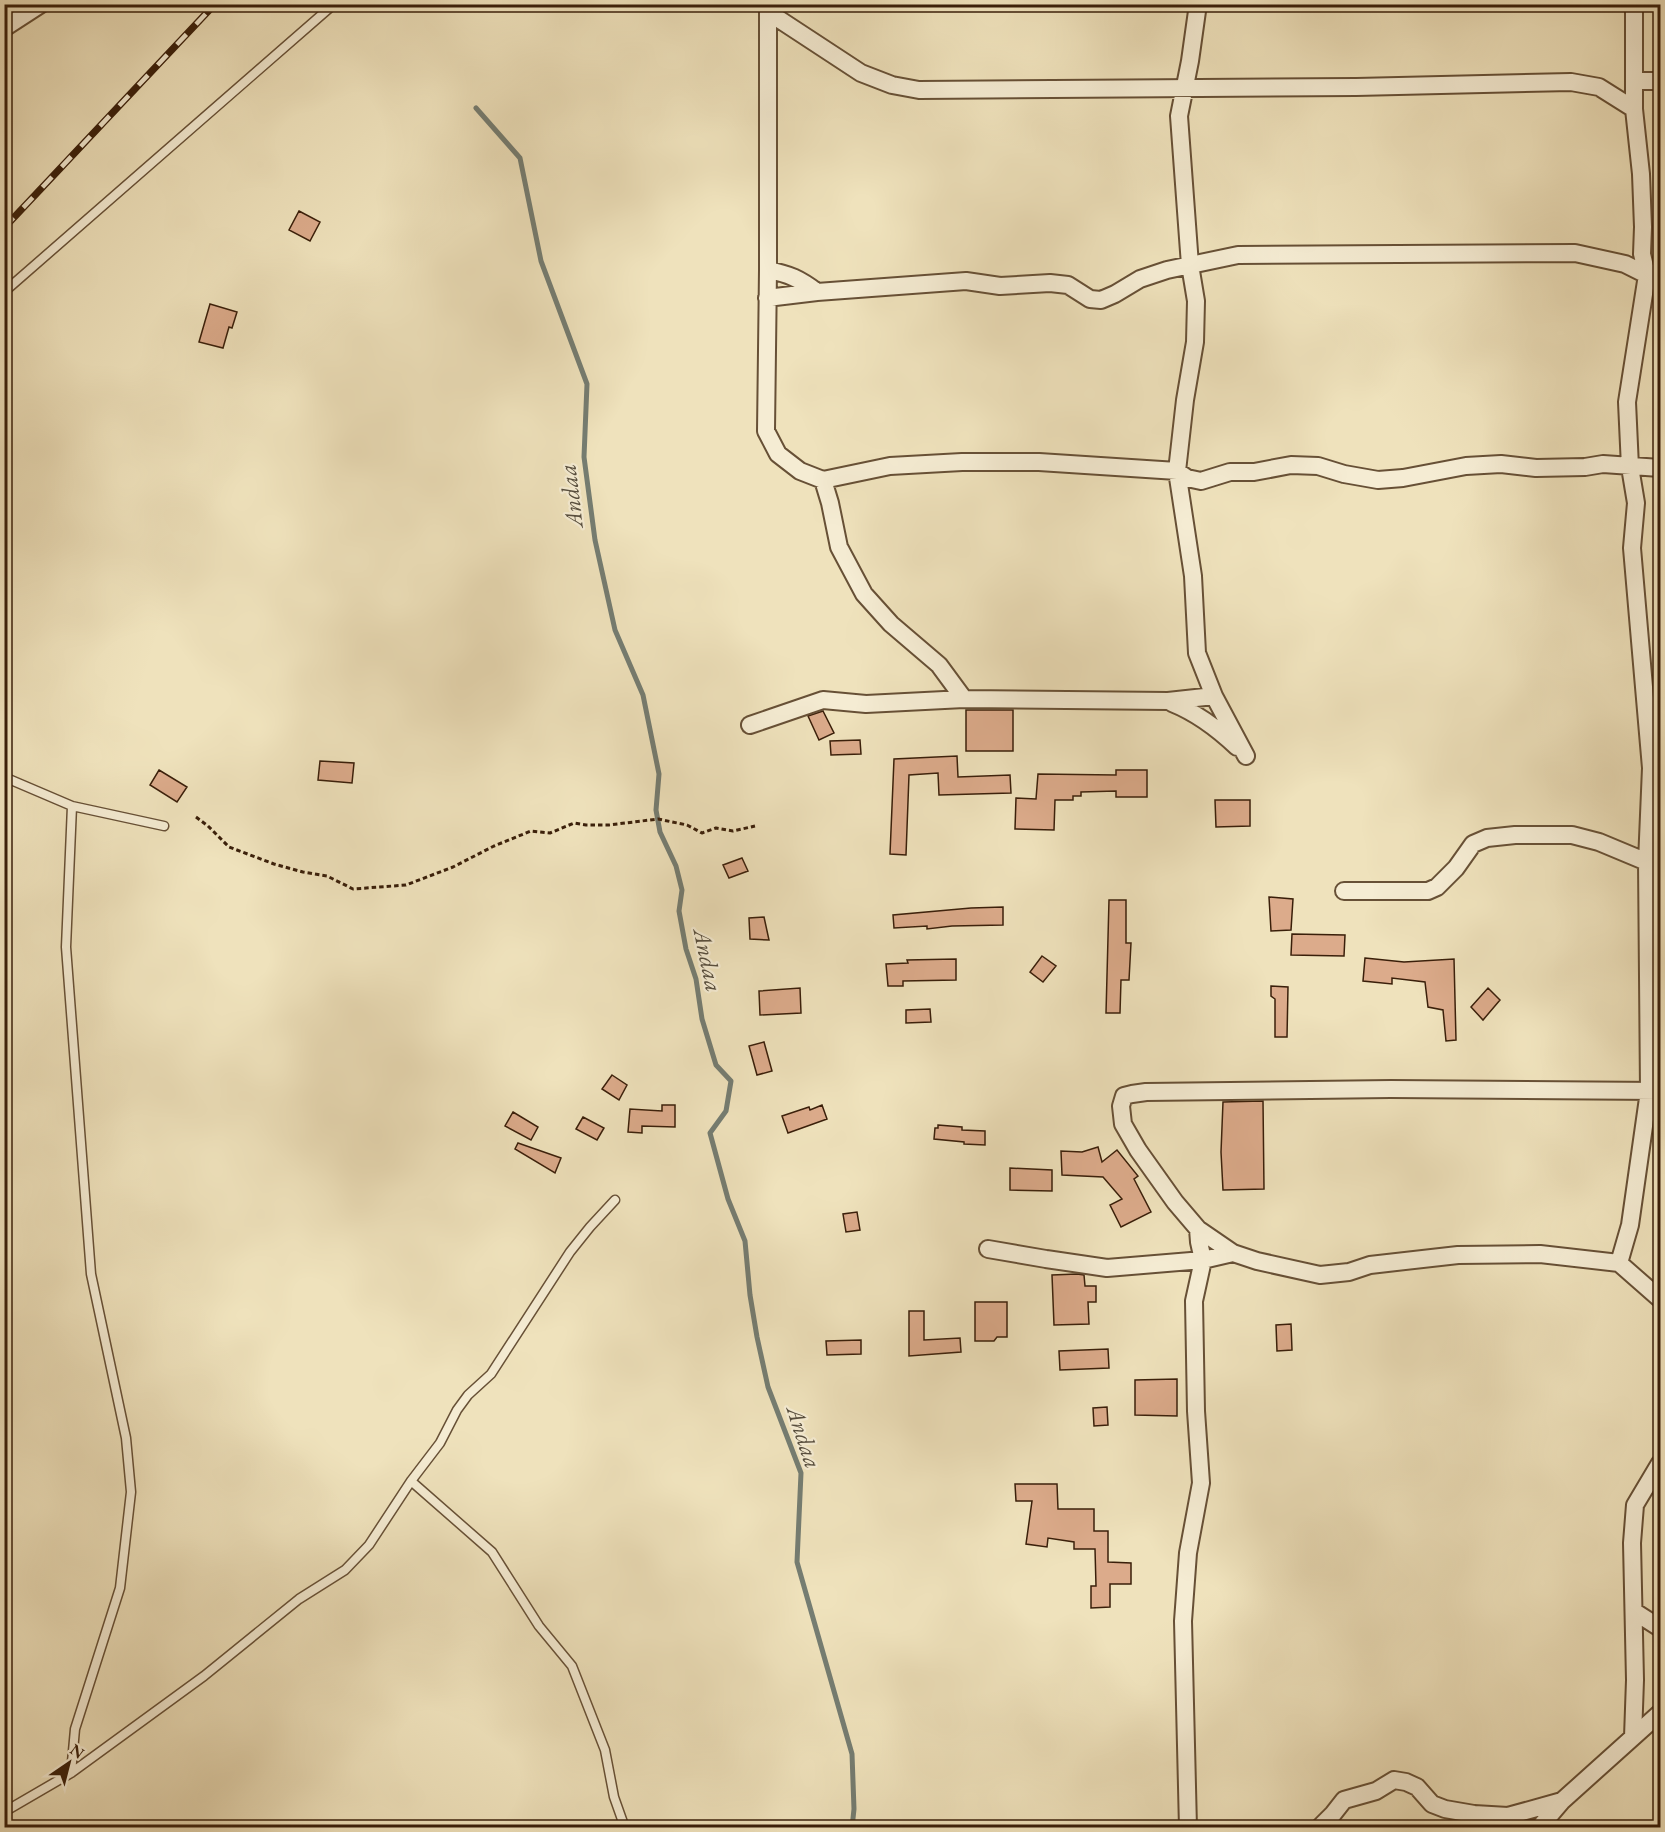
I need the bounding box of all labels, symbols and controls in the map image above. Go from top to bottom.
water label: Andaa [551,462,590,532]
water label: Andaa [686,923,730,994]
water label: Andaa [779,1400,829,1472]
north arrow [39,1733,99,1793]
text: N [66,1739,89,1763]

